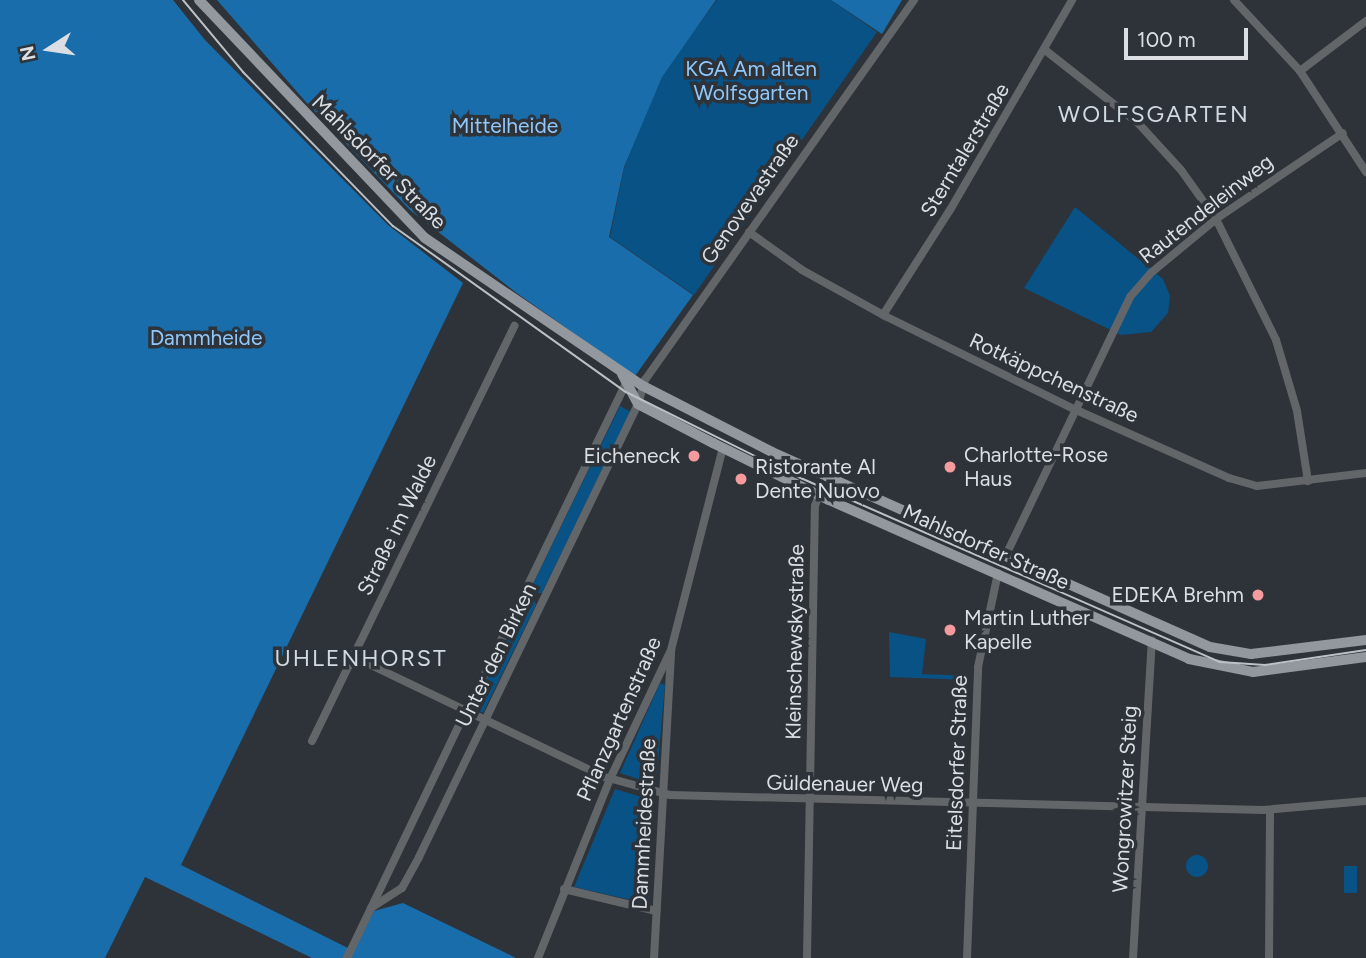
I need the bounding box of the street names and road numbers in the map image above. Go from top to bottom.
street label: Sterntalerstraße [915,79,1015,221]
street label: Mahlsdorfer Straße [307,90,451,234]
street label: Genovevastraße [696,129,804,269]
street label: Rautendeleinweg [1134,149,1278,269]
street label: Rotkäppchenstraße [965,328,1143,428]
street label: Straße im Walde [352,451,442,599]
street label: Mahlsdorfer Straße [899,499,1073,595]
street label: Kleinschewskystraße [781,544,809,740]
street label: Unter den Birken [450,579,542,731]
street label: Pflanzgartenstraße [571,633,667,805]
street label: Eitelsdorfer Straße [941,675,973,851]
street label: Wongrowitzer Steig [1108,705,1142,893]
street label: Dammheidestraße [627,738,661,910]
street label: Güldenauer Weg [766,770,924,798]

